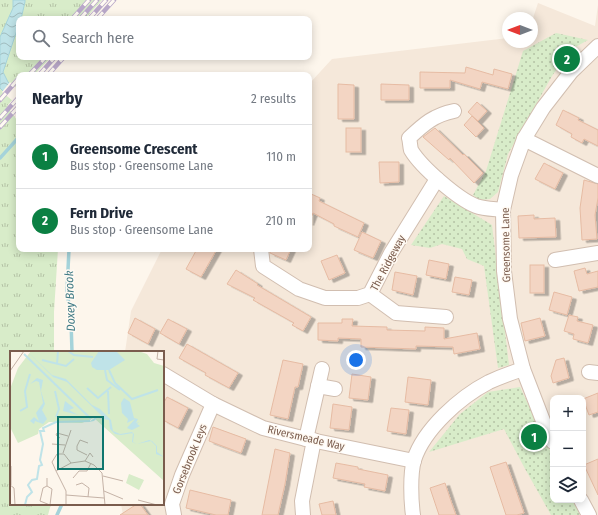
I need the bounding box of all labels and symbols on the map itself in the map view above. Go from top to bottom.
north arrow [502,12,538,48]
pin: 2 [554,44,580,74]
street label: Greensome Lane [499,207,513,283]
street label: The Ridgeway [368,233,408,293]
water label: Doxey Brook [62,270,78,332]
your location [346,350,366,370]
inset map [10,351,164,505]
street label: Gorsebrook Leys [170,422,210,496]
pin: 1 [521,422,547,452]
street label: Riversmeade Way [266,423,346,453]

